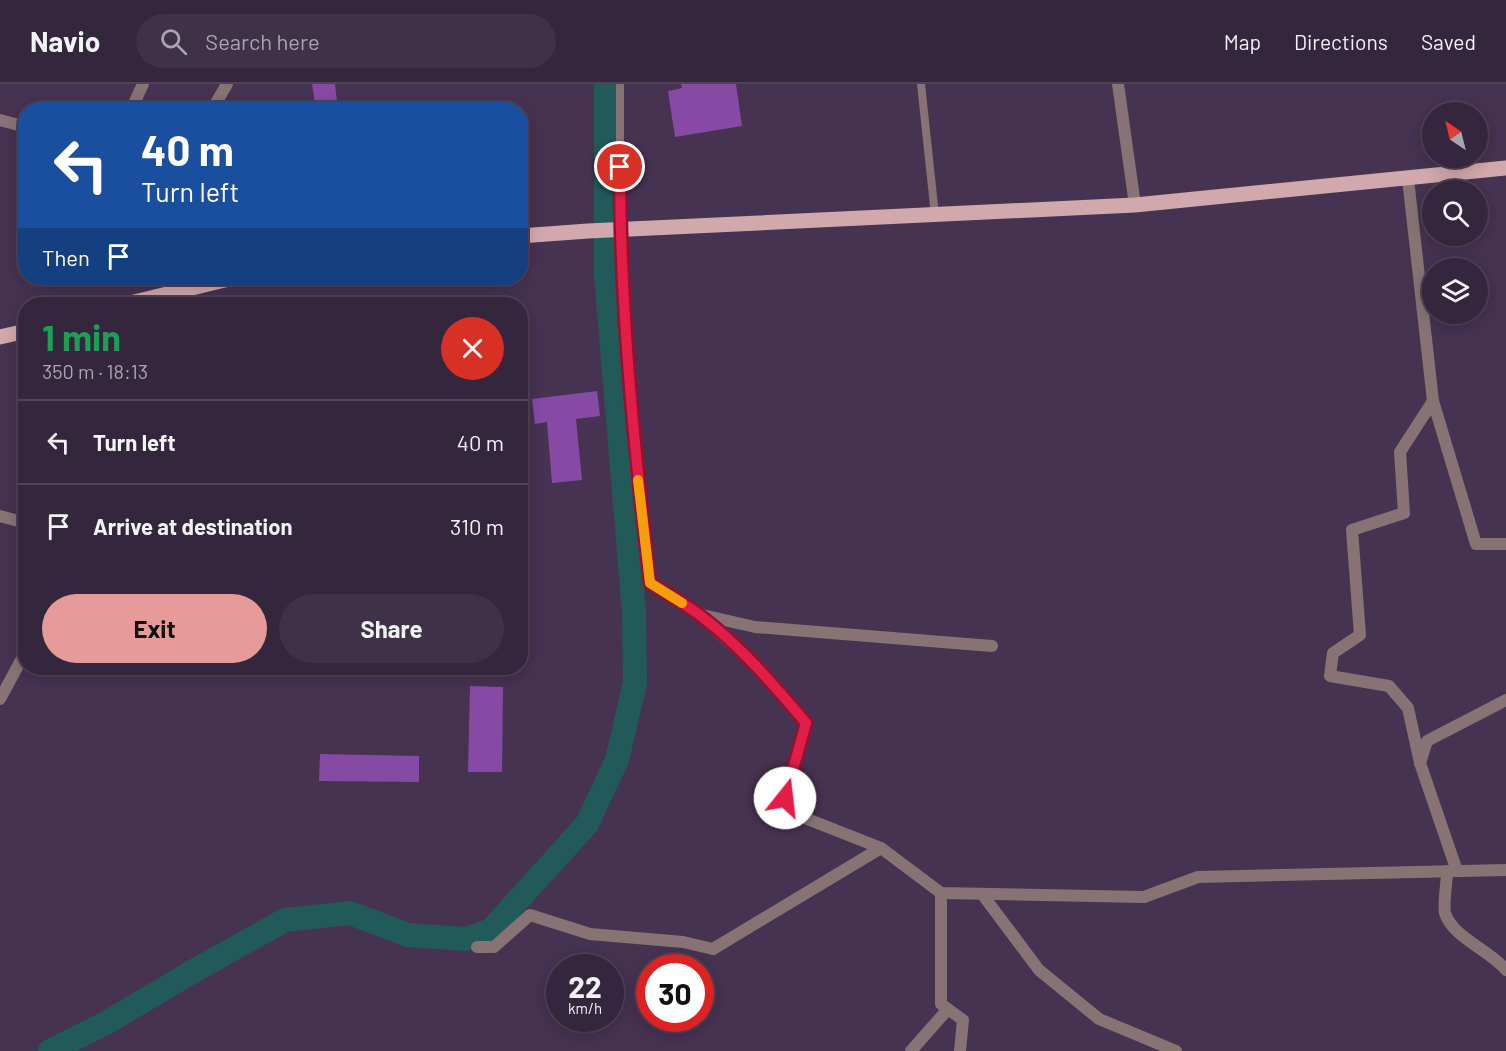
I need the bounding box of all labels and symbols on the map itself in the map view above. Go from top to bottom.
north arrow [1422,102,1488,168]
pin [594,141,645,192]
position arrow [753,766,817,830]
speed limit sign: 30 [636,954,714,1032]

